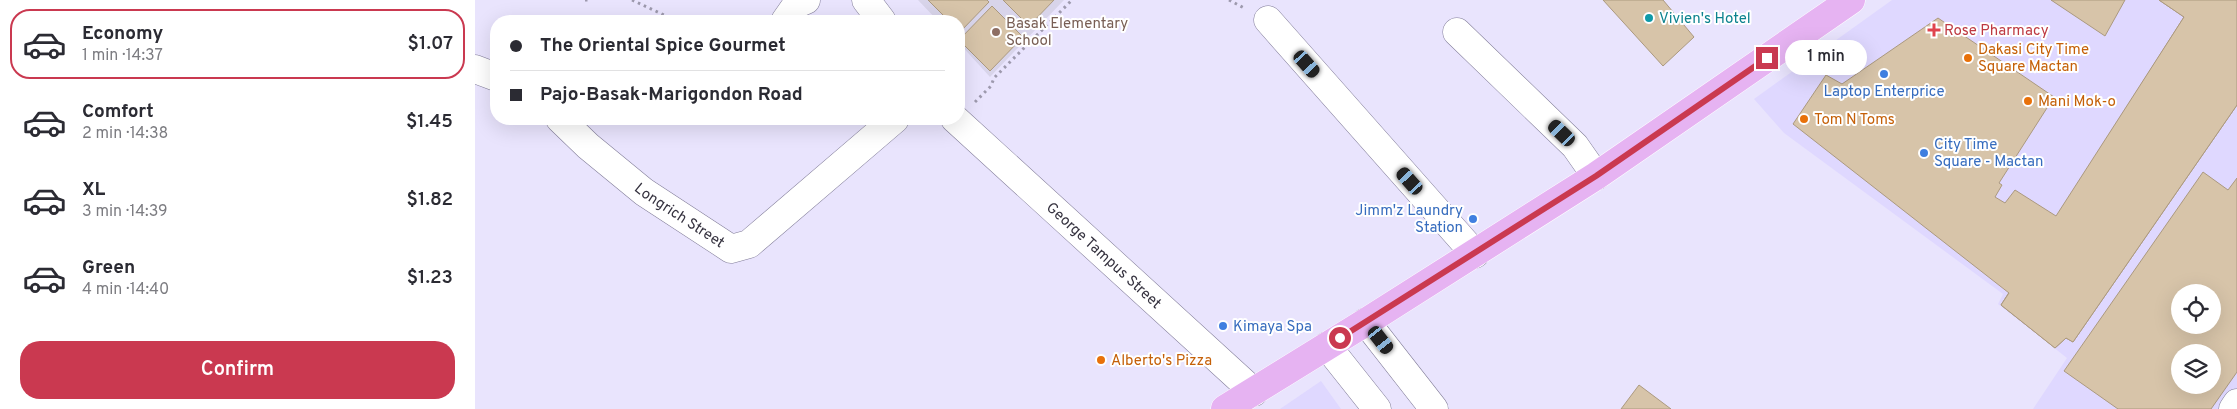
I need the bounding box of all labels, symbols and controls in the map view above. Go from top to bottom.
place label: Vivien's Hotel [1659,10,1751,29]
marker: Vivien's Hotel [1643,12,1655,24]
place label: Basak Elementary School [1006,15,1128,51]
icon: car [22,22,67,67]
text: Economy [82,22,163,46]
place label: Rose Pharmacy [1944,22,2049,41]
marker: Rose Pharmacy [1928,24,1940,36]
marker: Basak Elementary School [990,26,1002,38]
text: $1.07 [408,32,453,56]
text: The Oriental Spice Gourmet [540,34,786,58]
callout: 1 min [1785,40,1867,76]
place label: Dakasi City Time Square Mactan [1978,41,2089,77]
text: 1 min · 14:37 [82,46,163,66]
route end [1756,47,1778,69]
text: 1 min [1807,47,1845,67]
car [1291,48,1322,80]
marker: Dakasi City Time Square Mactan [1962,52,1974,64]
marker: Laptop Enterprice [1878,68,1890,80]
text: Pajo-Basak-Marigondon Road [540,83,803,107]
place label: Laptop Enterprice [1824,83,1944,102]
place label: Mani Mok-o [2038,93,2116,112]
marker: Mani Mok-o [2022,95,2034,107]
icon: car [22,100,67,145]
text: Comfort [82,100,154,124]
text: $1.45 [406,110,453,134]
place label: Tom N Toms [1814,111,1895,130]
marker: Tom N Toms [1798,113,1810,125]
car [1546,117,1578,149]
text: 2 min · 14:38 [82,124,168,144]
place label: City Time Square - Mactan [1934,136,2043,172]
marker: City Time Square - Mactan [1918,147,1930,159]
car [1394,165,1425,197]
icon: car [22,178,67,223]
text: XL [82,178,105,202]
street label: Longrich Street [630,180,728,253]
text: $1.82 [407,188,453,212]
street label: George Tampus Street [1042,199,1165,314]
text: 3 min · 14:39 [82,202,168,222]
place label: Jimm'z Laundry Station [1355,202,1463,238]
marker: Jimm'z Laundry Station [1467,213,1479,225]
icon: car [22,256,67,301]
text: Green [82,256,135,280]
text: $1.23 [407,266,453,290]
text: 4 min · 14:40 [82,280,169,300]
map controls [2171,284,2221,394]
button: locate [2171,284,2221,334]
place label: Kimaya Spa [1233,318,1312,337]
marker: Kimaya Spa [1217,320,1229,332]
car [1365,324,1396,356]
route start [1329,327,1351,349]
button: Confirm [20,341,455,399]
button: layers [2171,344,2221,394]
place label: Alberto's Pizza [1111,352,1212,371]
marker: Alberto's Pizza [1095,354,1107,366]

